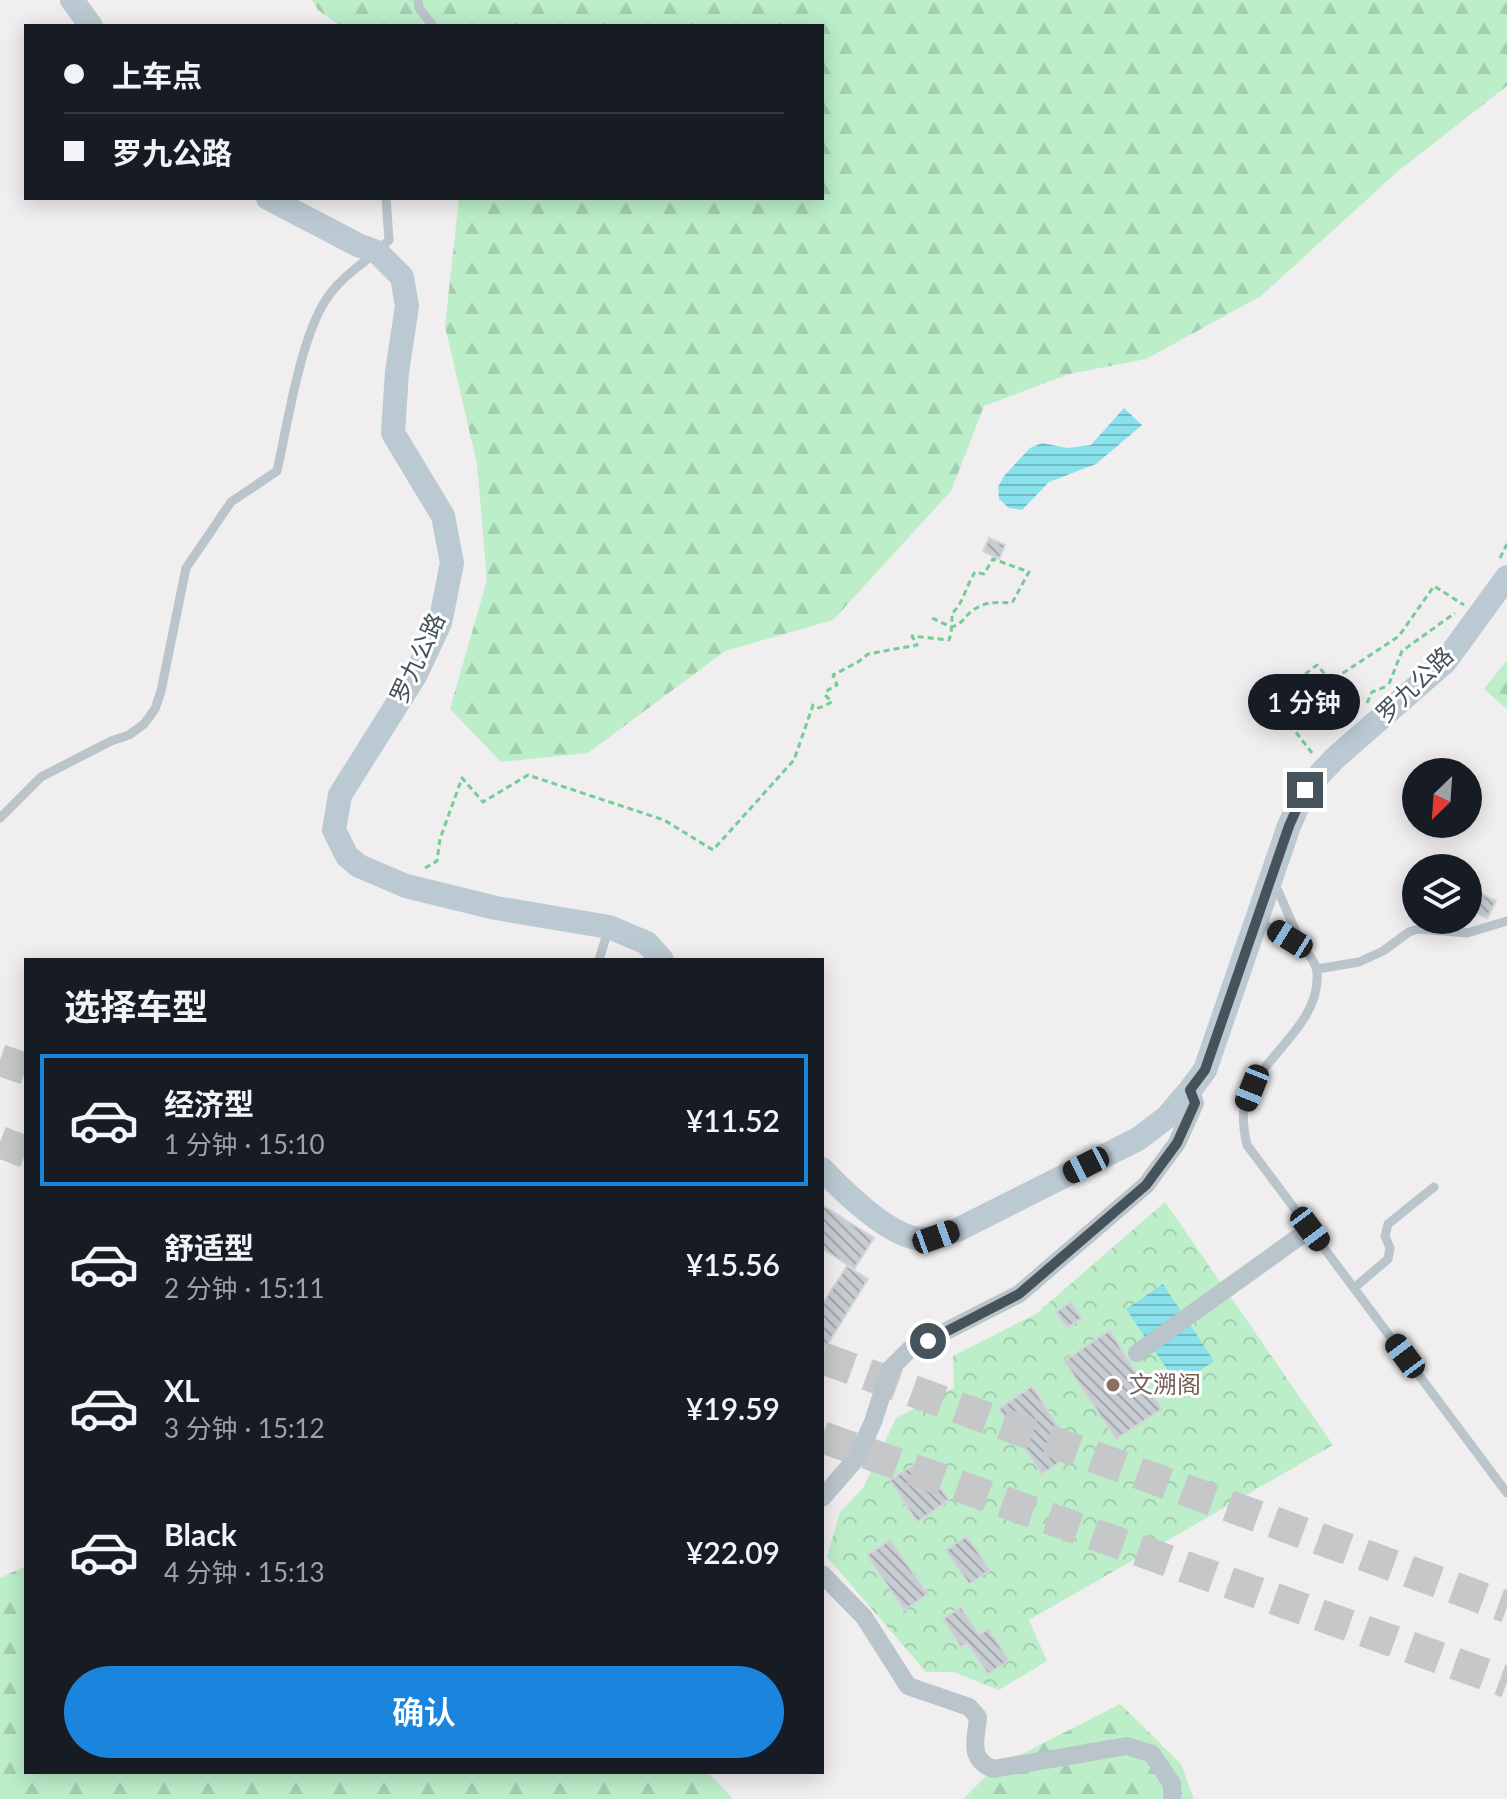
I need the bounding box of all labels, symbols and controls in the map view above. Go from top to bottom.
text: 上车点 [112,57,202,93]
text: 罗九公路 [112,134,232,170]
street label: 罗九公路 [383,608,450,707]
street label: 罗九公路 [1369,640,1459,728]
callout: 1 分钟 [1249,674,1361,730]
text: 1 分钟 [1267,686,1341,718]
north arrow [1402,758,1482,838]
map controls [1402,758,1482,934]
route end [1287,772,1323,808]
button: layers [1402,854,1482,934]
car [1263,916,1317,962]
text: 选择车型 [64,984,208,1028]
car [1232,1061,1272,1115]
icon: car [68,1084,140,1156]
text: 经济型 [164,1085,254,1121]
text: ¥11.52 [686,1102,780,1138]
text: 1 分钟 · 15:10 [164,1128,325,1160]
car [1059,1143,1113,1187]
car [1286,1203,1334,1255]
car [909,1218,963,1256]
icon: car [68,1228,140,1300]
text: 舒适型 [164,1229,254,1265]
text: ¥15.56 [686,1246,780,1282]
text: 2 分钟 · 15:11 [164,1272,325,1304]
route start [910,1323,946,1359]
car [1381,1330,1429,1382]
place label: 文溯阁 [1129,1369,1201,1398]
icon: car [68,1372,140,1444]
text: XL [164,1372,200,1408]
marker: 文溯阁 [1104,1376,1122,1394]
text: ¥19.59 [686,1390,780,1426]
text: 3 分钟 · 15:12 [164,1412,325,1444]
icon: car [68,1516,140,1588]
text: Black [164,1516,237,1552]
text: ¥22.09 [686,1534,780,1570]
text: 4 分钟 · 15:13 [164,1556,325,1588]
button: 确认 [64,1666,784,1758]

